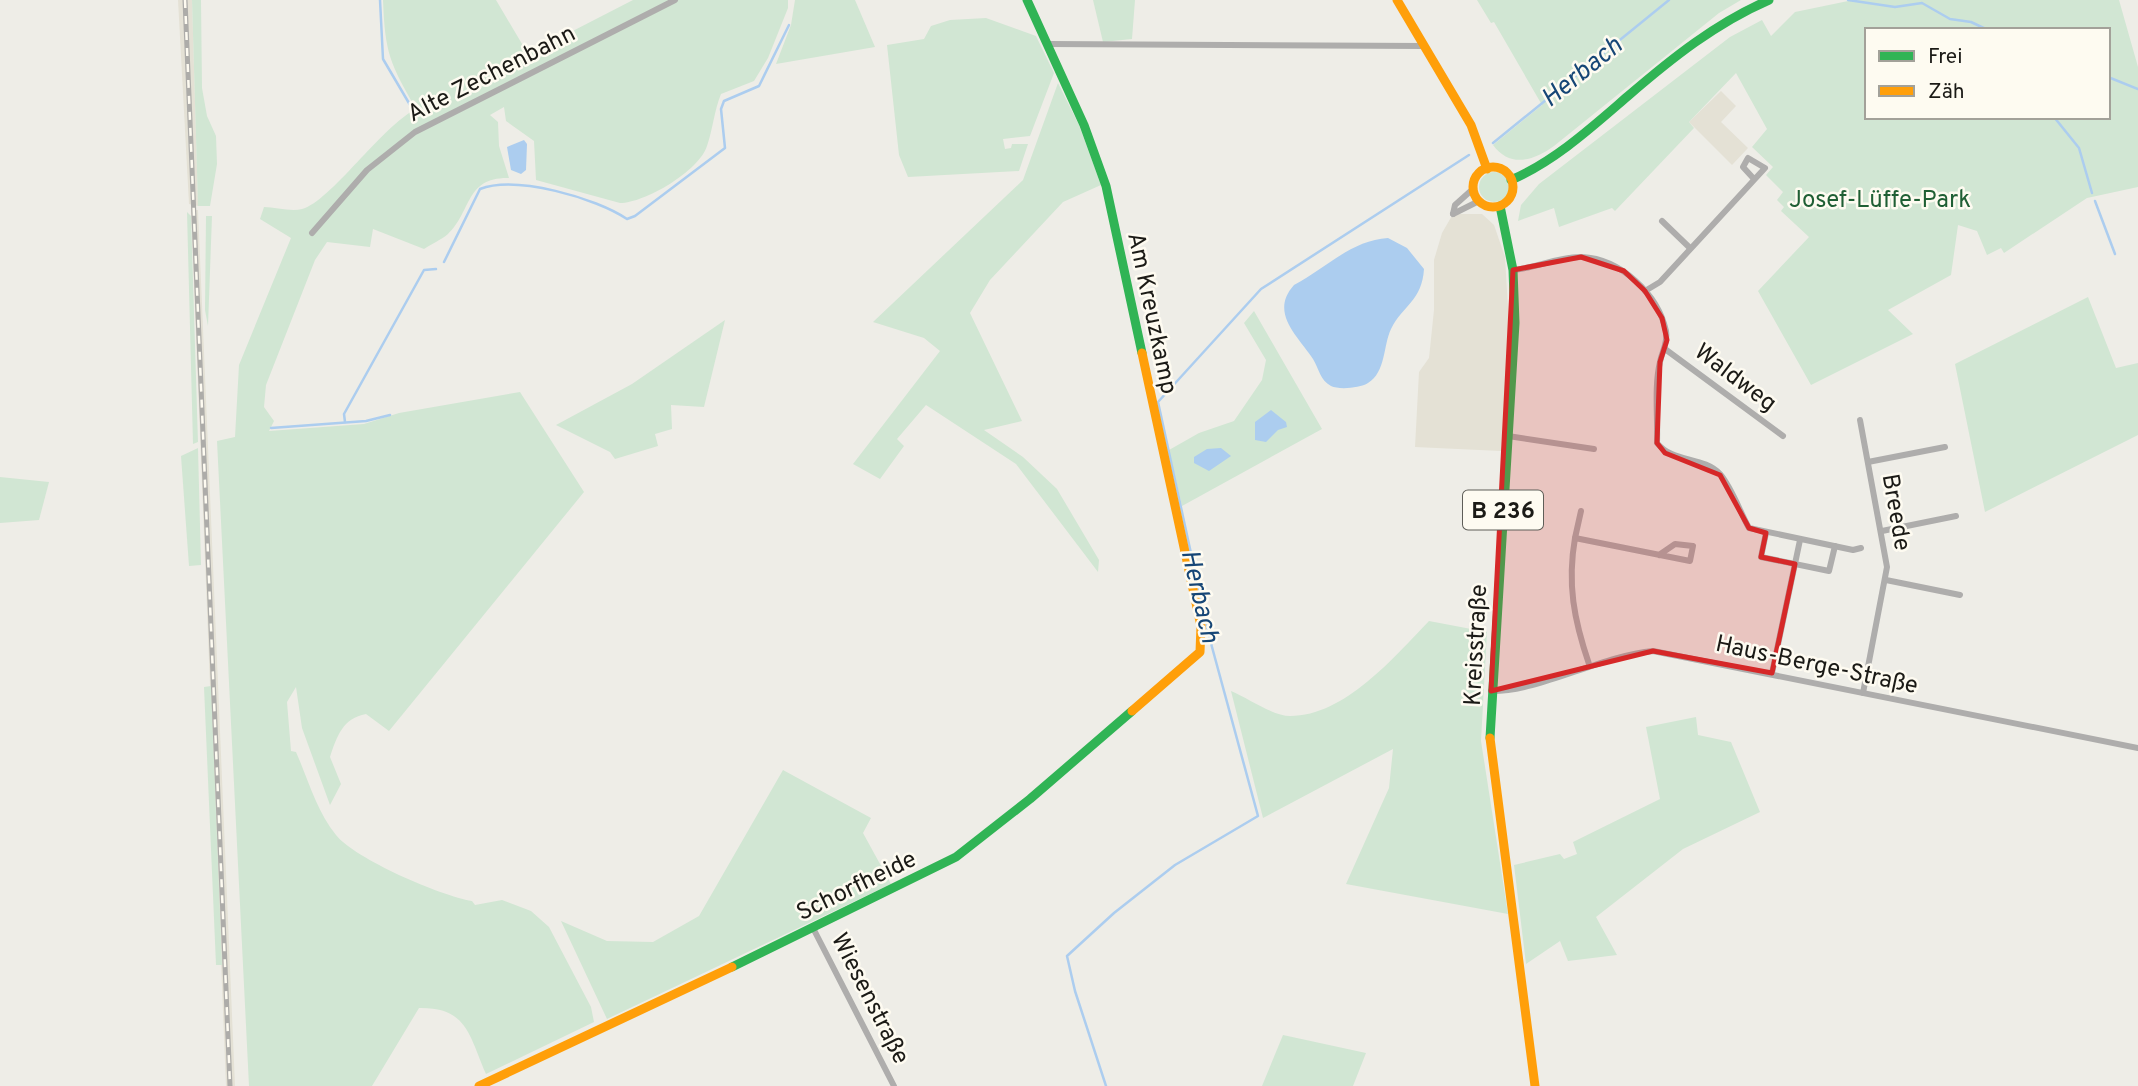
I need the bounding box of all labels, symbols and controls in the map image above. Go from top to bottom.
street label: Alte Zechenbahn [403,19,581,130]
legend [1865,28,2110,119]
water label: Herbach [1535,30,1630,116]
text: Frei [1928,44,1963,71]
text: Zäh [1928,79,1965,106]
park label: Josef-Lüffe-Park [1789,186,1971,216]
street label: Am Kreuzkamp [1119,230,1183,397]
street label: Waldweg [1688,338,1782,419]
street label: Breede [1874,472,1917,553]
road number: B 236 [1463,490,1543,530]
water label: Herbach [1172,547,1225,647]
street label: Kreisstraße [1459,584,1495,707]
street label: Haus-Berge-Straße [1713,630,1921,702]
street label: Schorfheide [792,845,922,929]
street label: Wiesenstraße [823,928,915,1070]

